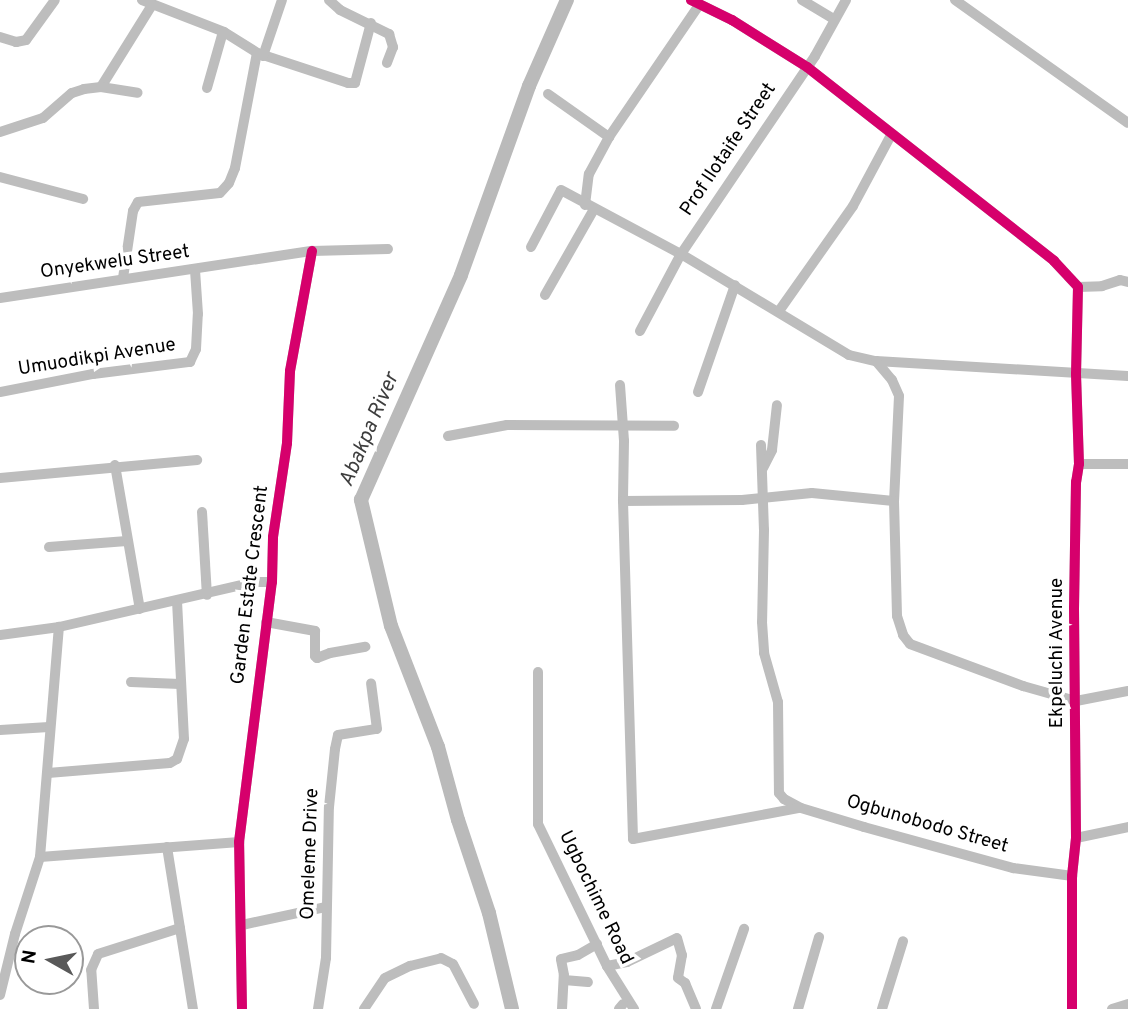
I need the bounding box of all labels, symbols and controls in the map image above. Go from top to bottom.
street label: Prof Ilotaife Street [676,79,782,221]
street label: Onyekwelu Street [39,241,191,285]
street label: Umuodikpi Avenue [16,334,178,382]
water label: Abakpa River [335,369,405,491]
street label: Garden Estate Crescent [227,484,275,686]
street label: Ekpeluchi Avenue [1047,577,1069,729]
street label: Omeleme Drive [297,788,325,920]
street label: Ogbunobodo Street [843,791,1011,859]
street label: Ugbochime Road [553,828,637,968]
north arrow [14,925,84,995]
text: N [17,948,43,966]

